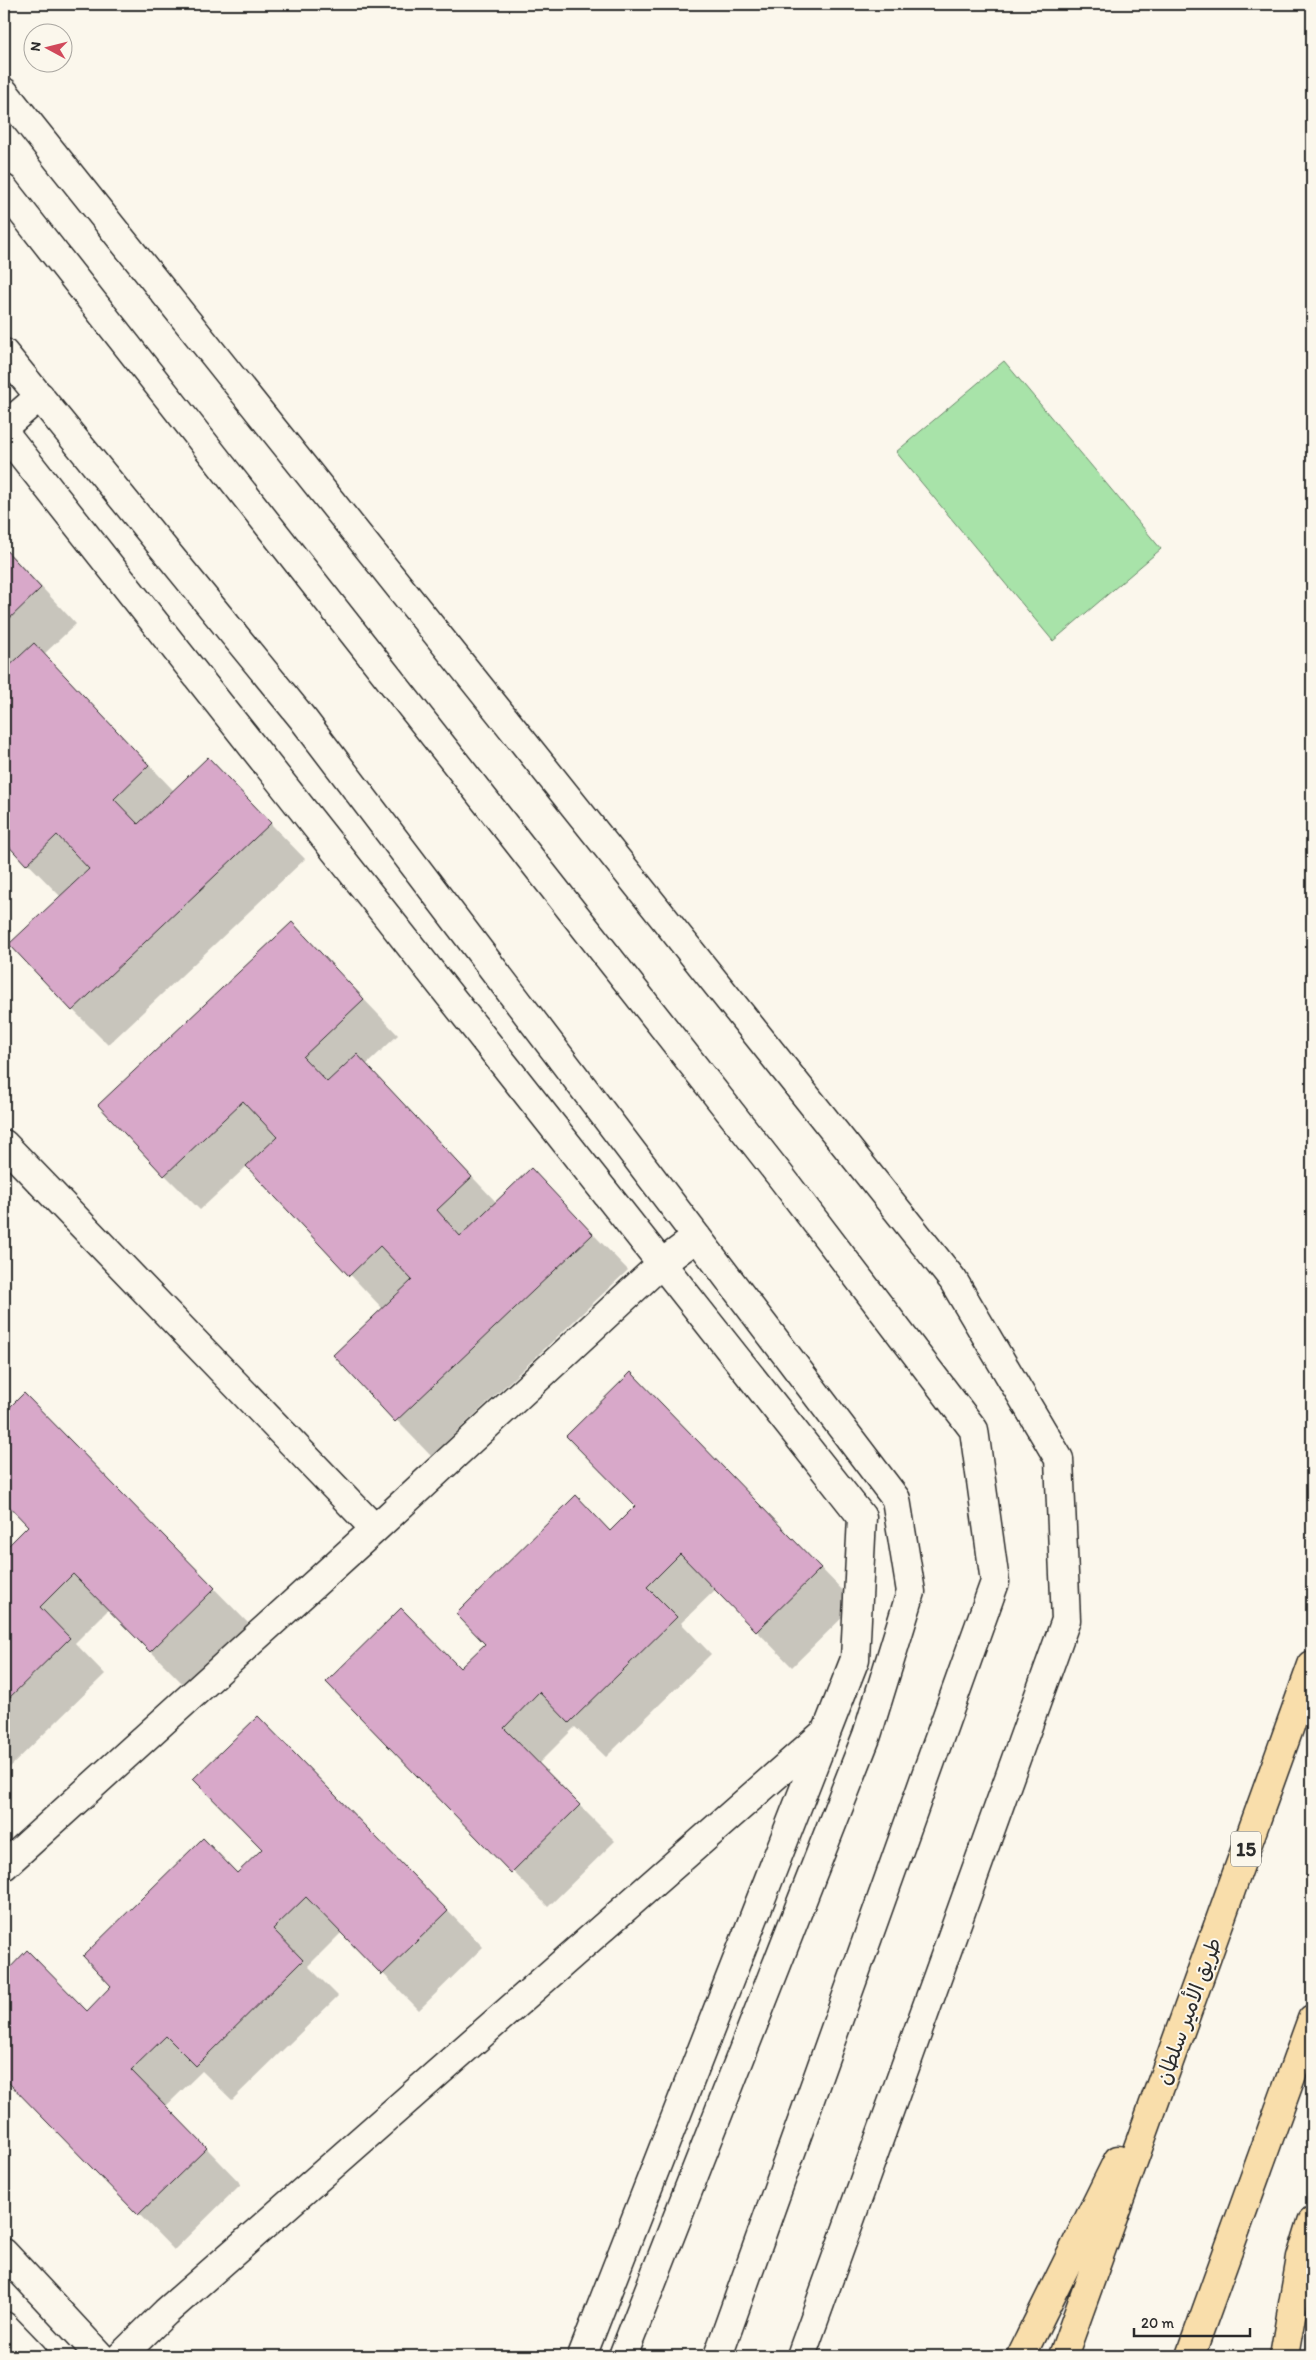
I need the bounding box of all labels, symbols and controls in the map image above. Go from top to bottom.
north arrow [22,22,72,72]
text: N [27,41,45,52]
road number: 15 [1231,1832,1261,1866]
street label: طريق الأمير سلطان [1149,1934,1226,2088]
scale bar [1134,2305,1250,2337]
text: 20 m [1141,2314,1175,2332]

